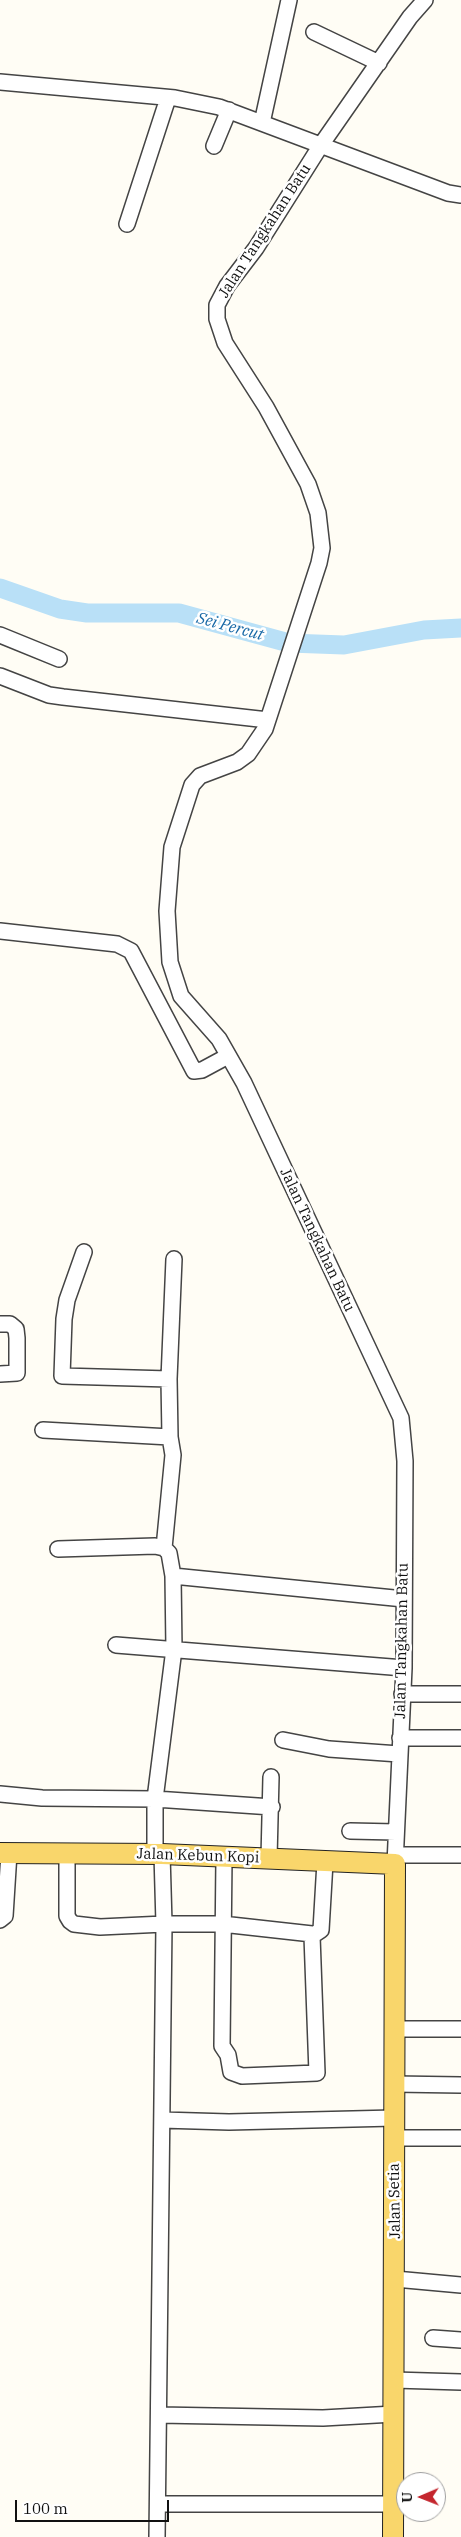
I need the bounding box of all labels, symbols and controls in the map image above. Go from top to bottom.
street label: Jalan Tangkahan Batu [215,161,315,301]
water label: Sei Percut [194,609,266,645]
street label: Jalan Tangkahan Batu [276,1165,358,1315]
street label: Jalan Tangkahan Batu [392,1563,412,1719]
street label: Jalan Kebun Kopi [136,1845,260,1867]
street label: Jalan Setia [385,2163,405,2239]
north arrow [396,2472,446,2522]
scale bar [18,2490,171,2522]
text: U [398,2492,416,2503]
text: 100 m [23,2499,68,2518]

